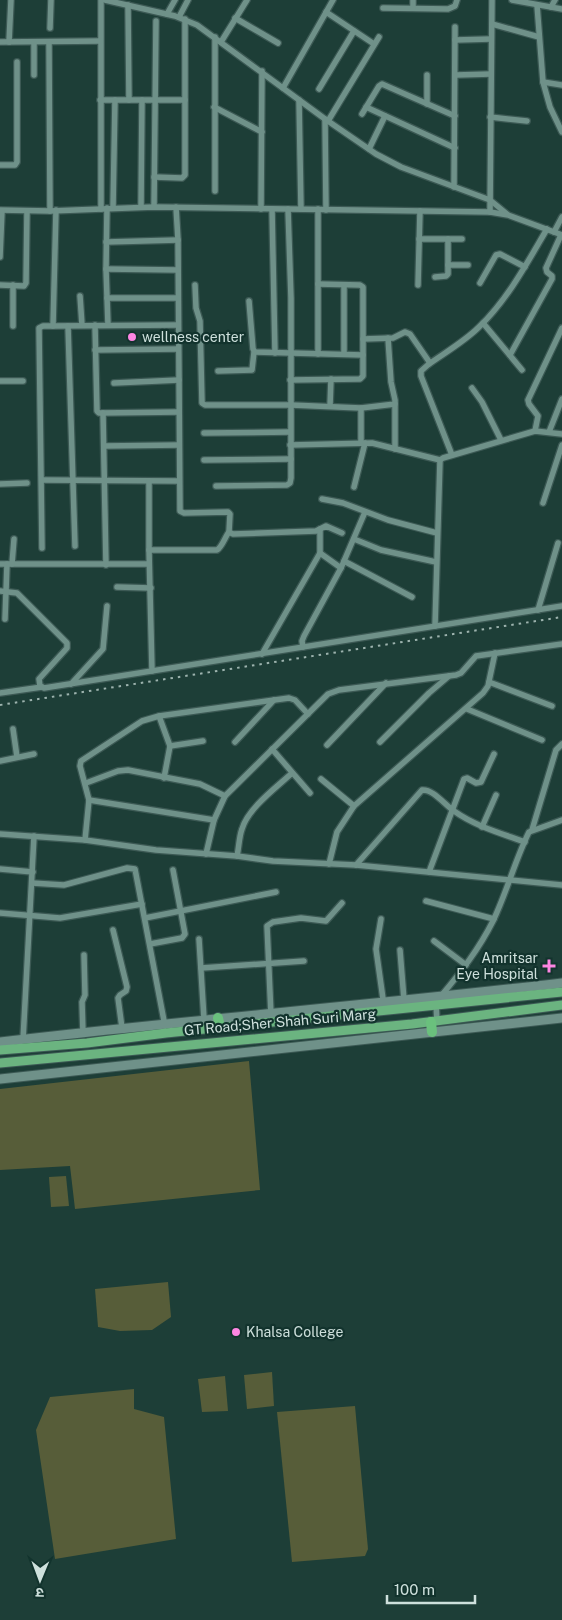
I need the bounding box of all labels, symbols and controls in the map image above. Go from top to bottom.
place label: wellness center [142,329,244,345]
marker: wellness center [126,331,138,343]
place label: Amritsar Eye Hospital [456,950,538,982]
marker: Amritsar Eye Hospital [542,959,556,973]
street label: GT Road;Sher Shah Suri Marg [183,1006,377,1038]
place label: Khalsa College [246,1324,343,1340]
marker: Khalsa College [230,1326,242,1338]
north arrow [15,1555,65,1605]
scale bar [387,1572,474,1604]
text: 100 m [394,1581,435,1598]
text: उ [35,1585,44,1601]

